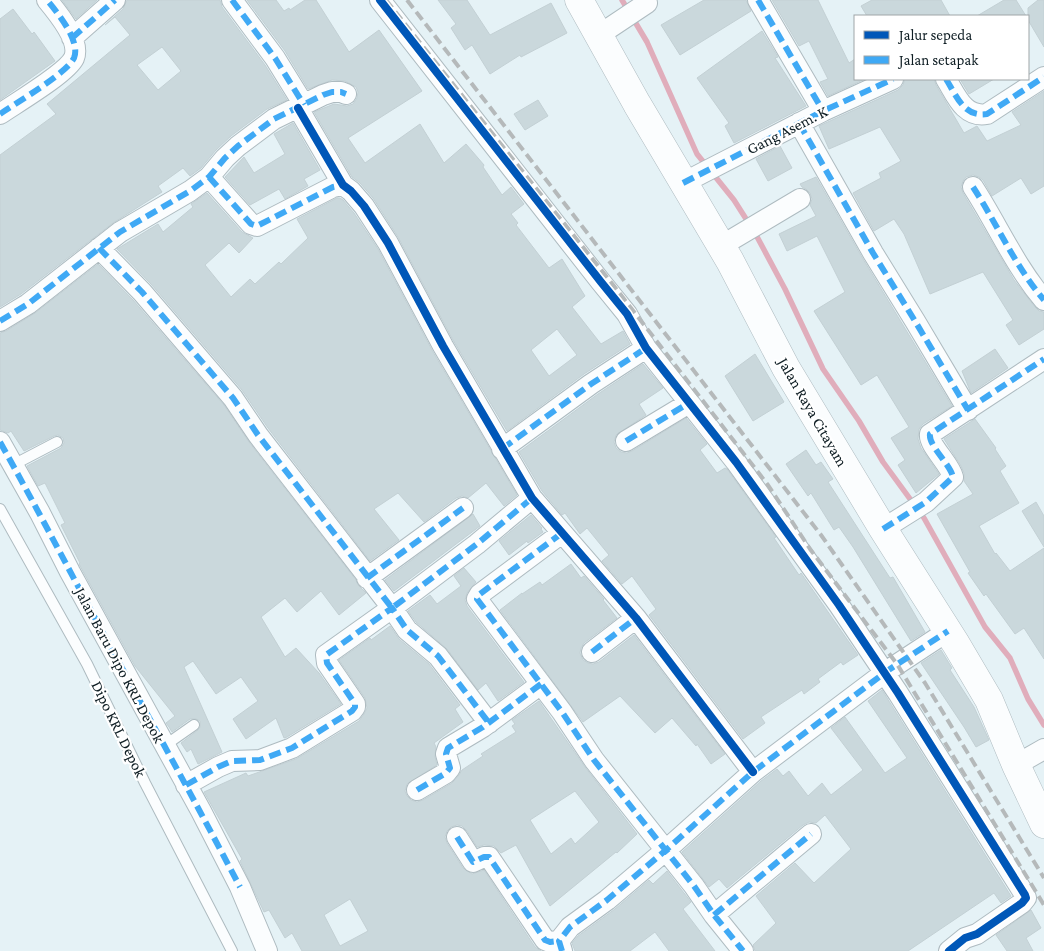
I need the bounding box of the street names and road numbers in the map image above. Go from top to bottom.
street label: Gang Asem. K [744,102,831,158]
street label: Jalan Raya Citayam [773,353,851,470]
street label: Jalan Baru Dipo KRL Depok [71,584,169,746]
street label: Dipo KRL Depok [87,678,151,780]

